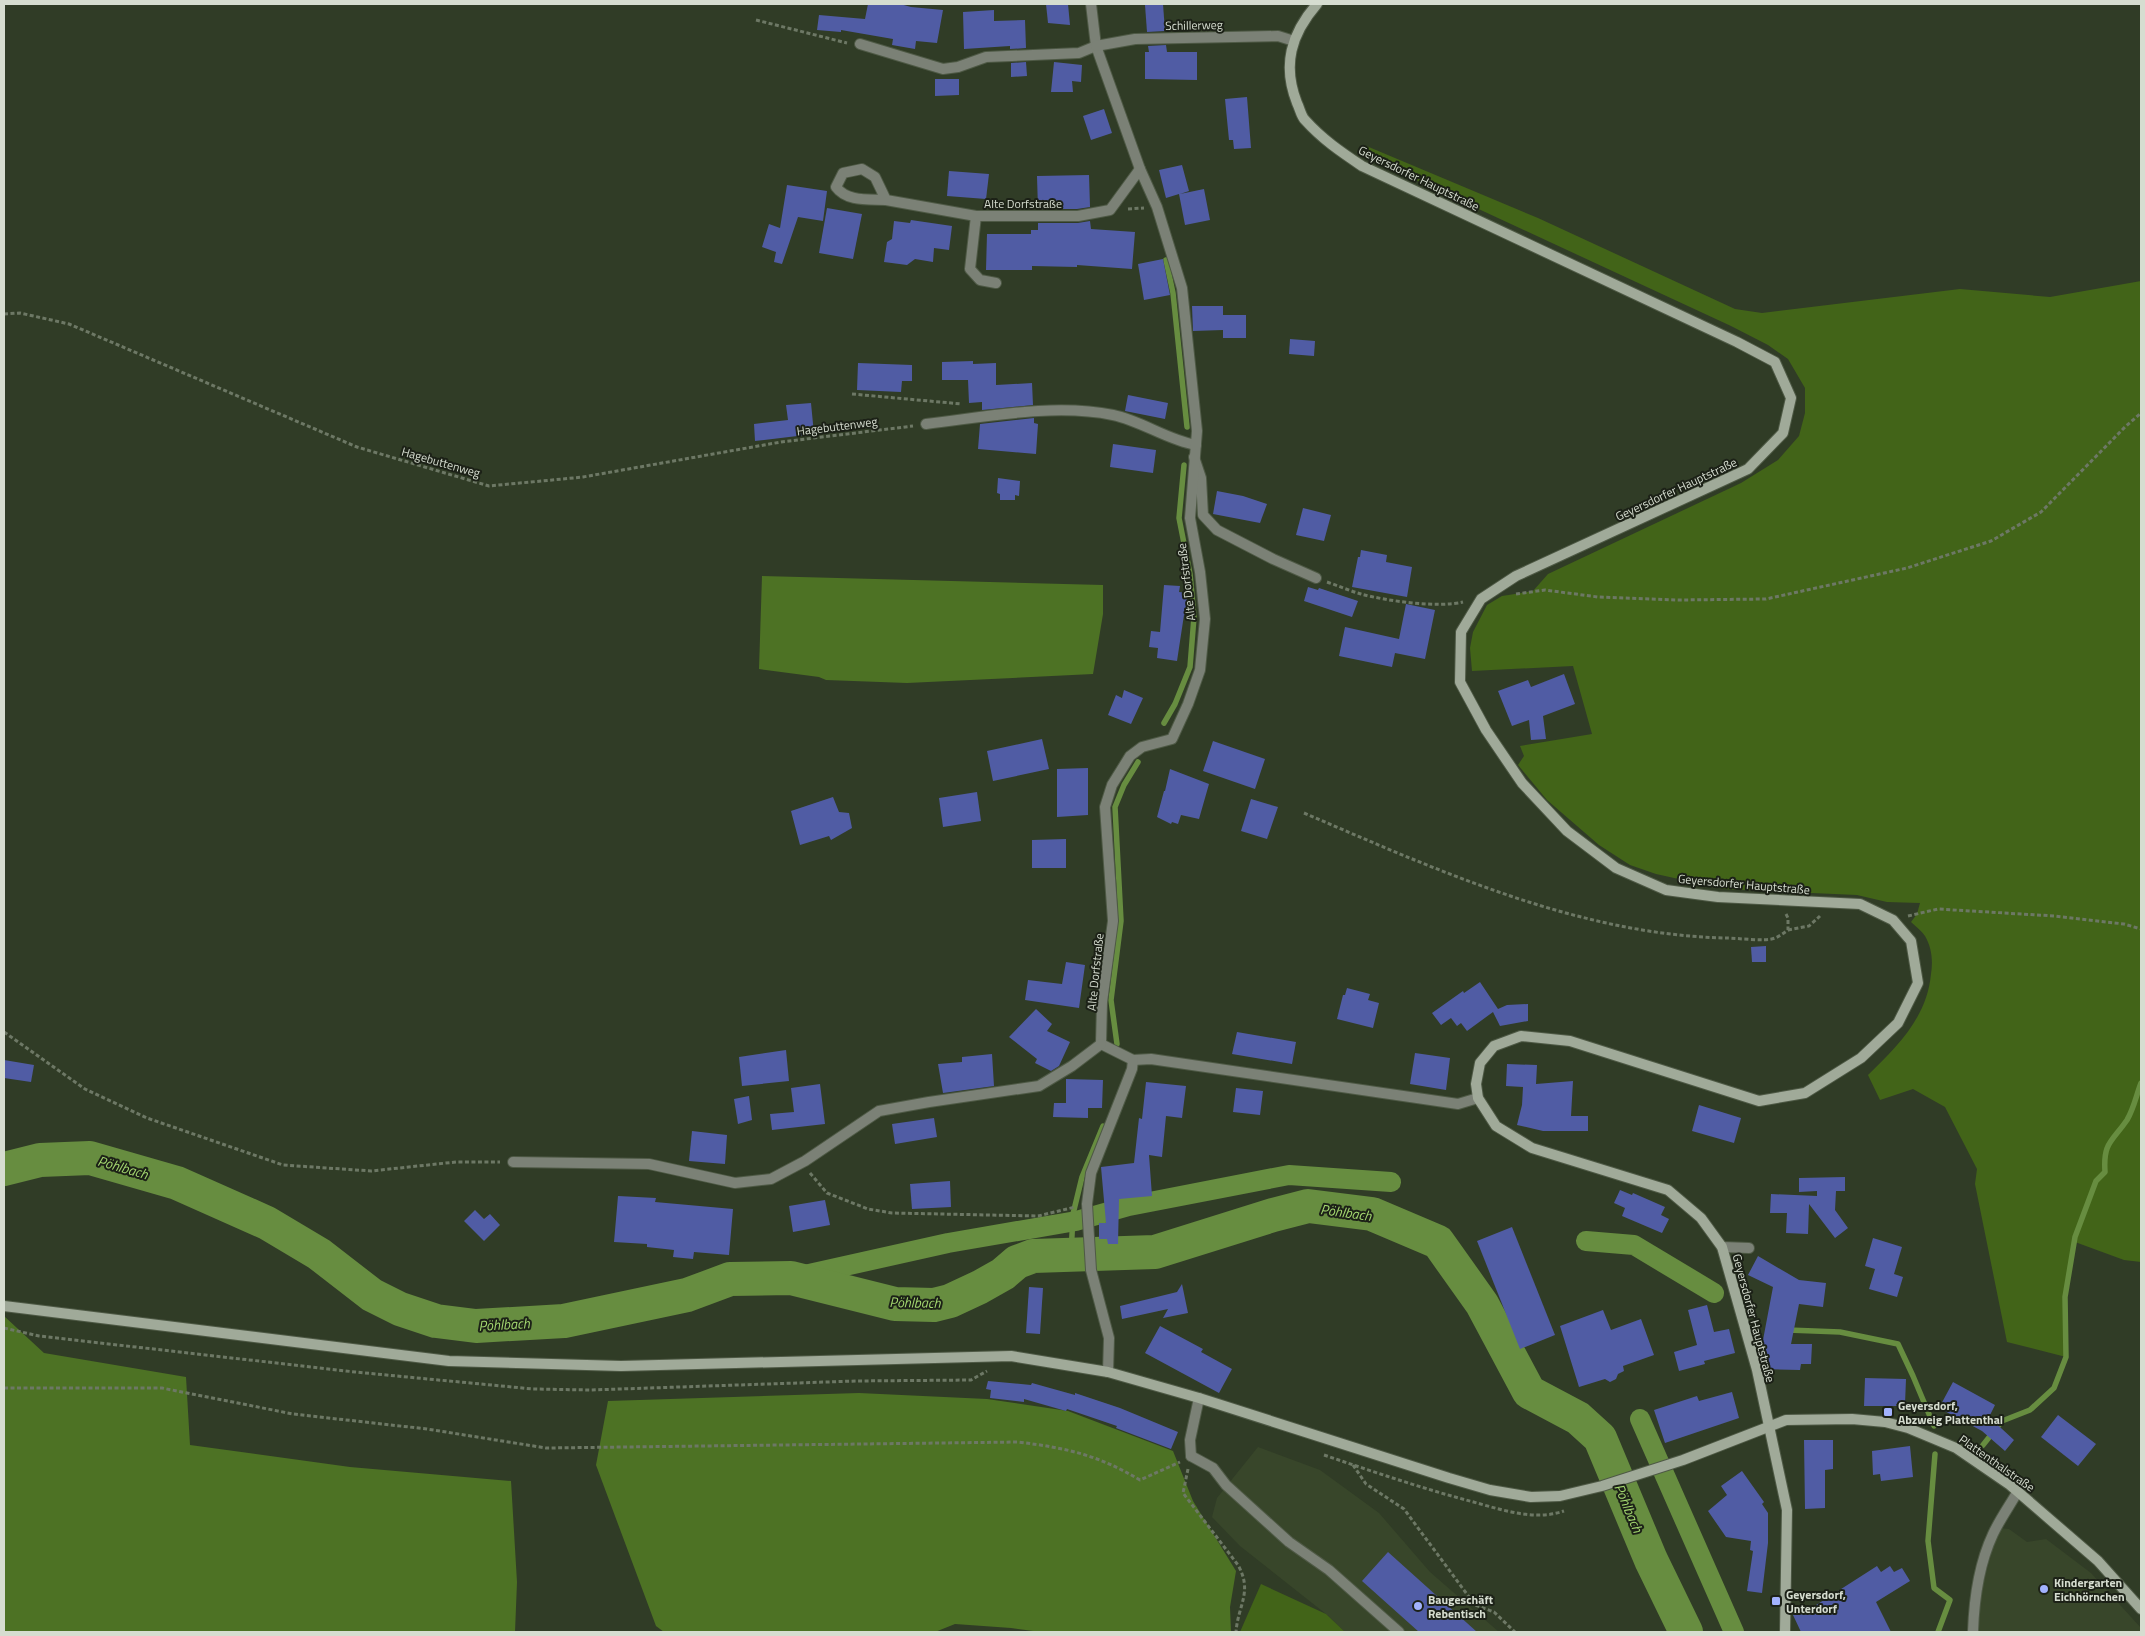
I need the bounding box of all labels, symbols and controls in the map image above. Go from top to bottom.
street label: Schillerweg [1165,15,1223,35]
street label: Geyersdorfer Hauptstraße [1355,140,1483,216]
street label: Alte Dorfstraße [984,194,1062,213]
street label: Hagebuttenweg [796,412,878,440]
street label: Hagebuttenweg [399,442,483,482]
street label: Geyersdorfer Hauptstraße [1612,452,1740,526]
street label: Alte Dorfstraße [1172,542,1200,622]
street label: Geyersdorfer Hauptstraße [1677,869,1811,899]
street label: Alte Dorfstraße [1081,932,1109,1012]
water label: Pöhlbach [95,1150,151,1184]
water label: Pöhlbach [1319,1198,1374,1226]
street label: Geyersdorfer Hauptstraße [1728,1252,1780,1384]
water label: Pöhlbach [889,1291,942,1313]
water label: Pöhlbach [478,1312,531,1336]
place label: Geyersdorf, Abzweig Plattenthal [1898,1396,2003,1429]
marker: Geyersdorf, Abzweig Plattenthal [1882,1406,1894,1418]
street label: Plattenthalstraße [1955,1430,2039,1496]
water label: Pöhlbach [1609,1480,1649,1537]
place label: Kindergarten Eichhörnchen [2054,1573,2125,1606]
marker: Kindergarten Eichhörnchen [2038,1583,2050,1595]
place label: Geyersdorf, Unterdorf [1786,1585,1846,1618]
place label: Baugeschäft Rebentisch [1428,1590,1494,1623]
marker: Geyersdorf, Unterdorf [1770,1595,1782,1607]
marker: Baugeschäft Rebentisch [1412,1600,1424,1612]

